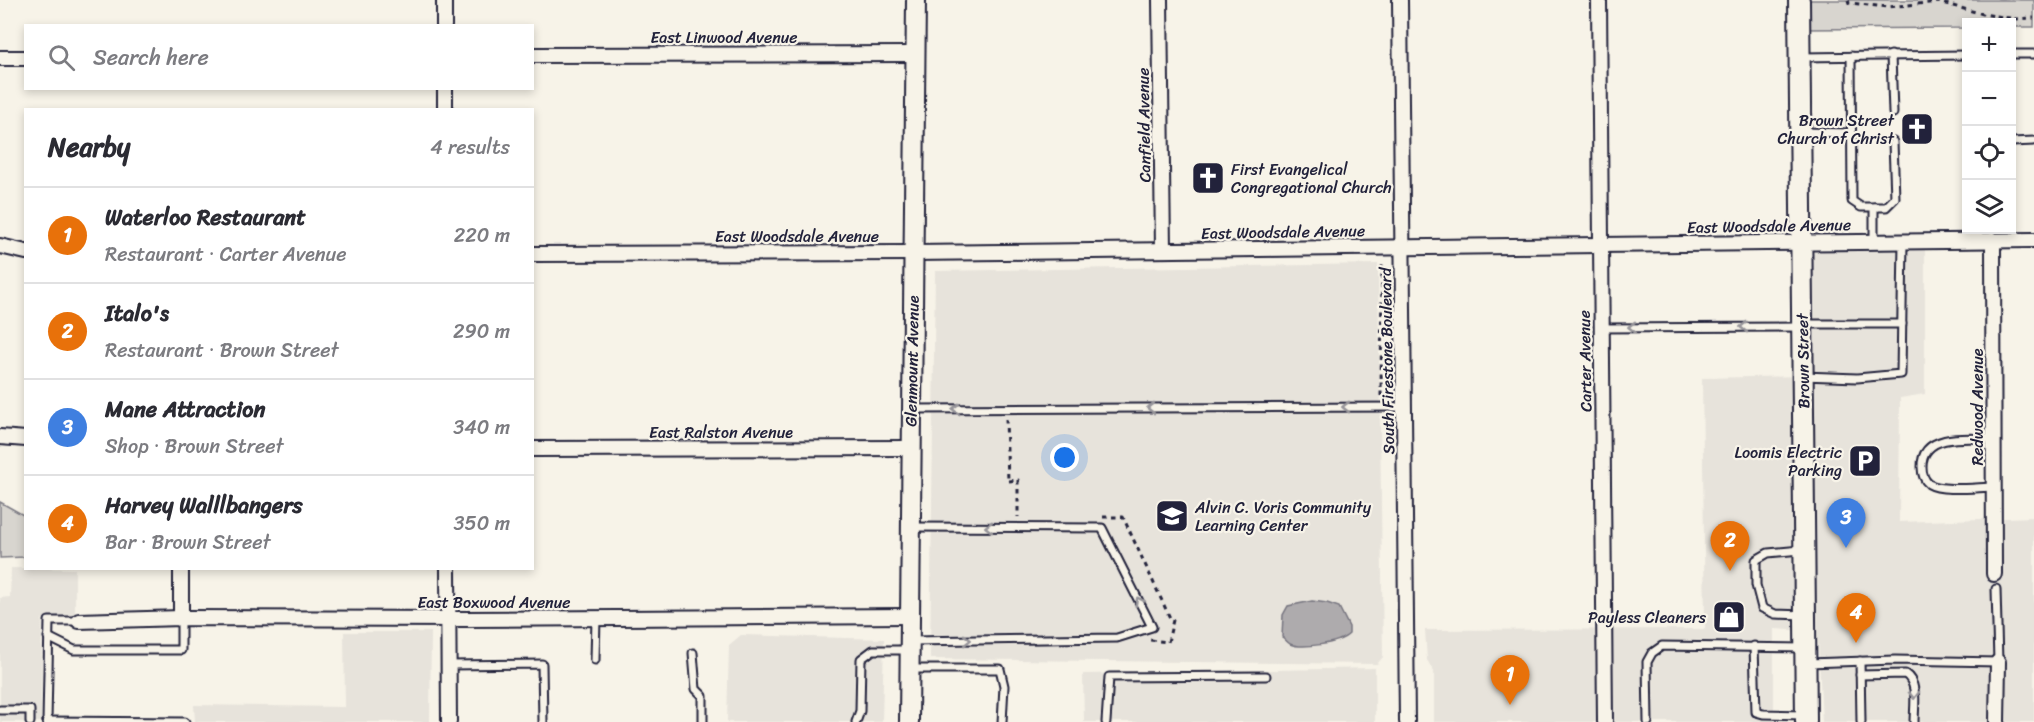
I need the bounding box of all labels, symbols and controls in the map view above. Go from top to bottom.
map controls [1962,18,2016,234]
button: + [1962,18,2016,72]
street label: East Linwood Avenue [650,23,798,52]
search box [24,24,534,90]
text: Search here [93,38,209,77]
icon: search [45,41,78,74]
street label: Canfield Avenue [1128,67,1160,183]
button: − [1962,72,2016,126]
place label: Brown Street Church of Christ [1778,106,1895,153]
church icon: Brown Street Church of Christ [1899,111,1935,147]
text: Nearby [48,124,130,170]
button: locate [1962,126,2016,180]
text: 4 results [430,130,510,165]
place label: First Evangelical Congregational Church [1231,155,1392,202]
church icon: First Evangelical Congregational Church [1190,160,1226,196]
button: layers [1962,180,2016,234]
text: Waterloo Restaurant [105,198,306,237]
street label: East Woodsdale Avenue [1687,210,1851,242]
street label: East Woodsdale Avenue [1201,216,1365,248]
text: 1 [63,218,72,253]
text: 220 m [454,218,510,253]
street label: East Woodsdale Avenue [715,222,879,251]
text: Restaurant · Carter Avenue [105,237,347,272]
street label: South Firestone Boulevard [1371,266,1403,455]
text: Italo's [105,294,169,333]
street label: Glenmount Avenue [896,295,928,427]
street label: Carter Avenue [1570,310,1600,412]
street label: Brown Street [1788,313,1818,409]
text: 2 [62,314,73,349]
text: 290 m [453,314,510,349]
one-way arrow [1627,321,1636,334]
one-way arrow [1739,321,1748,333]
text: Restaurant · Brown Street [105,333,339,368]
street label: Redwood Avenue [1963,348,1992,466]
text: Mane Attraction [105,390,265,429]
one-way arrow [1341,401,1350,413]
one-way arrow [1146,402,1155,414]
one-way arrow [951,403,960,415]
text: 3 [62,410,73,445]
text: 340 m [453,410,510,445]
street label: East Ralston Avenue [649,418,793,447]
text: Shop · Brown Street [105,429,284,464]
place label: Loomis Electric Parking [1735,438,1842,485]
your location [1050,443,1079,472]
parking icon: Loomis Electric Parking [1847,443,1883,479]
text: Harvey Walllbangers [105,486,303,525]
place label: Alvin C. Voris Community Learning Center [1194,493,1372,540]
school or university icon: Alvin C. Voris Community Learning Center [1154,498,1190,534]
pin: 3 [1826,498,1866,548]
text: 4 [61,506,74,541]
text: 350 m [454,506,510,541]
one-way arrow [984,521,993,533]
pin: 2 [1710,522,1750,571]
text: Bar · Brown Street [105,525,271,560]
street label: East Boxwood Avenue [417,588,571,617]
pin: 4 [1836,594,1876,643]
one-way arrow [1135,596,1147,607]
shop icon: Payless Cleaners [1711,599,1747,635]
place label: Payless Cleaners [1588,603,1707,632]
one-way arrow [963,634,972,646]
pin: 1 [1490,656,1530,705]
one-way arrow [1908,690,1920,699]

